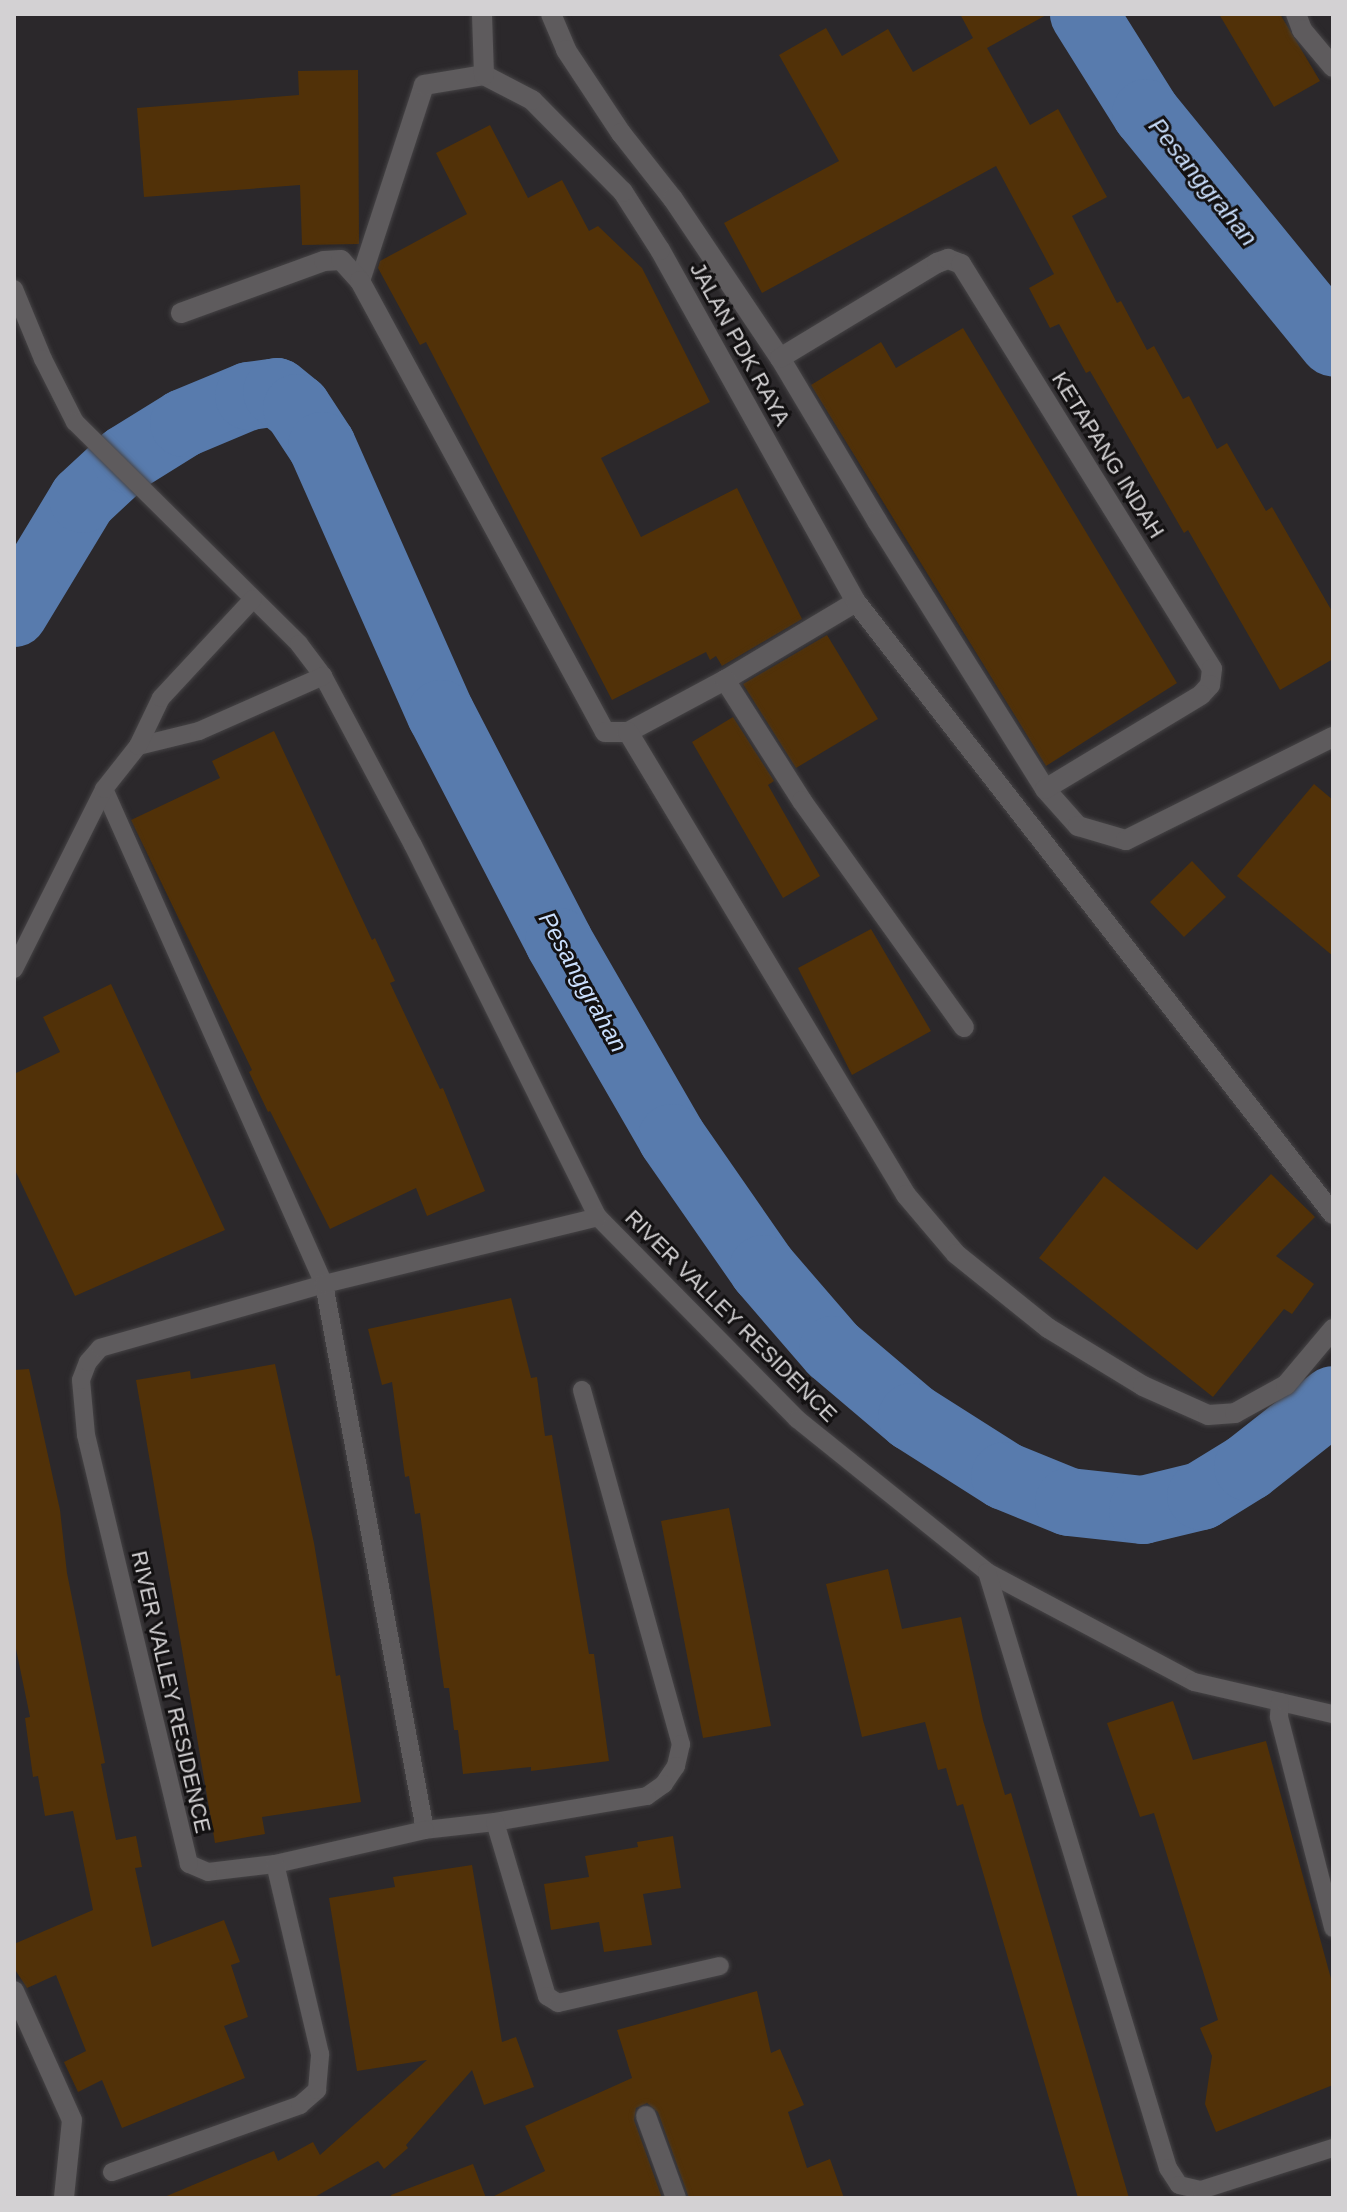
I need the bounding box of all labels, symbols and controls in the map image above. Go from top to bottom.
water label: Pesanggrahan [1143,112,1263,252]
street label: JALAN PDK RAYA [684,258,796,430]
street label: KETAPANG INDAH [1046,367,1170,543]
water label: Pesanggrahan [533,907,633,1057]
street label: RIVER VALLEY RESIDENCE [619,1204,843,1428]
street label: RIVER VALLEY RESIDENCE [126,1548,216,1836]

